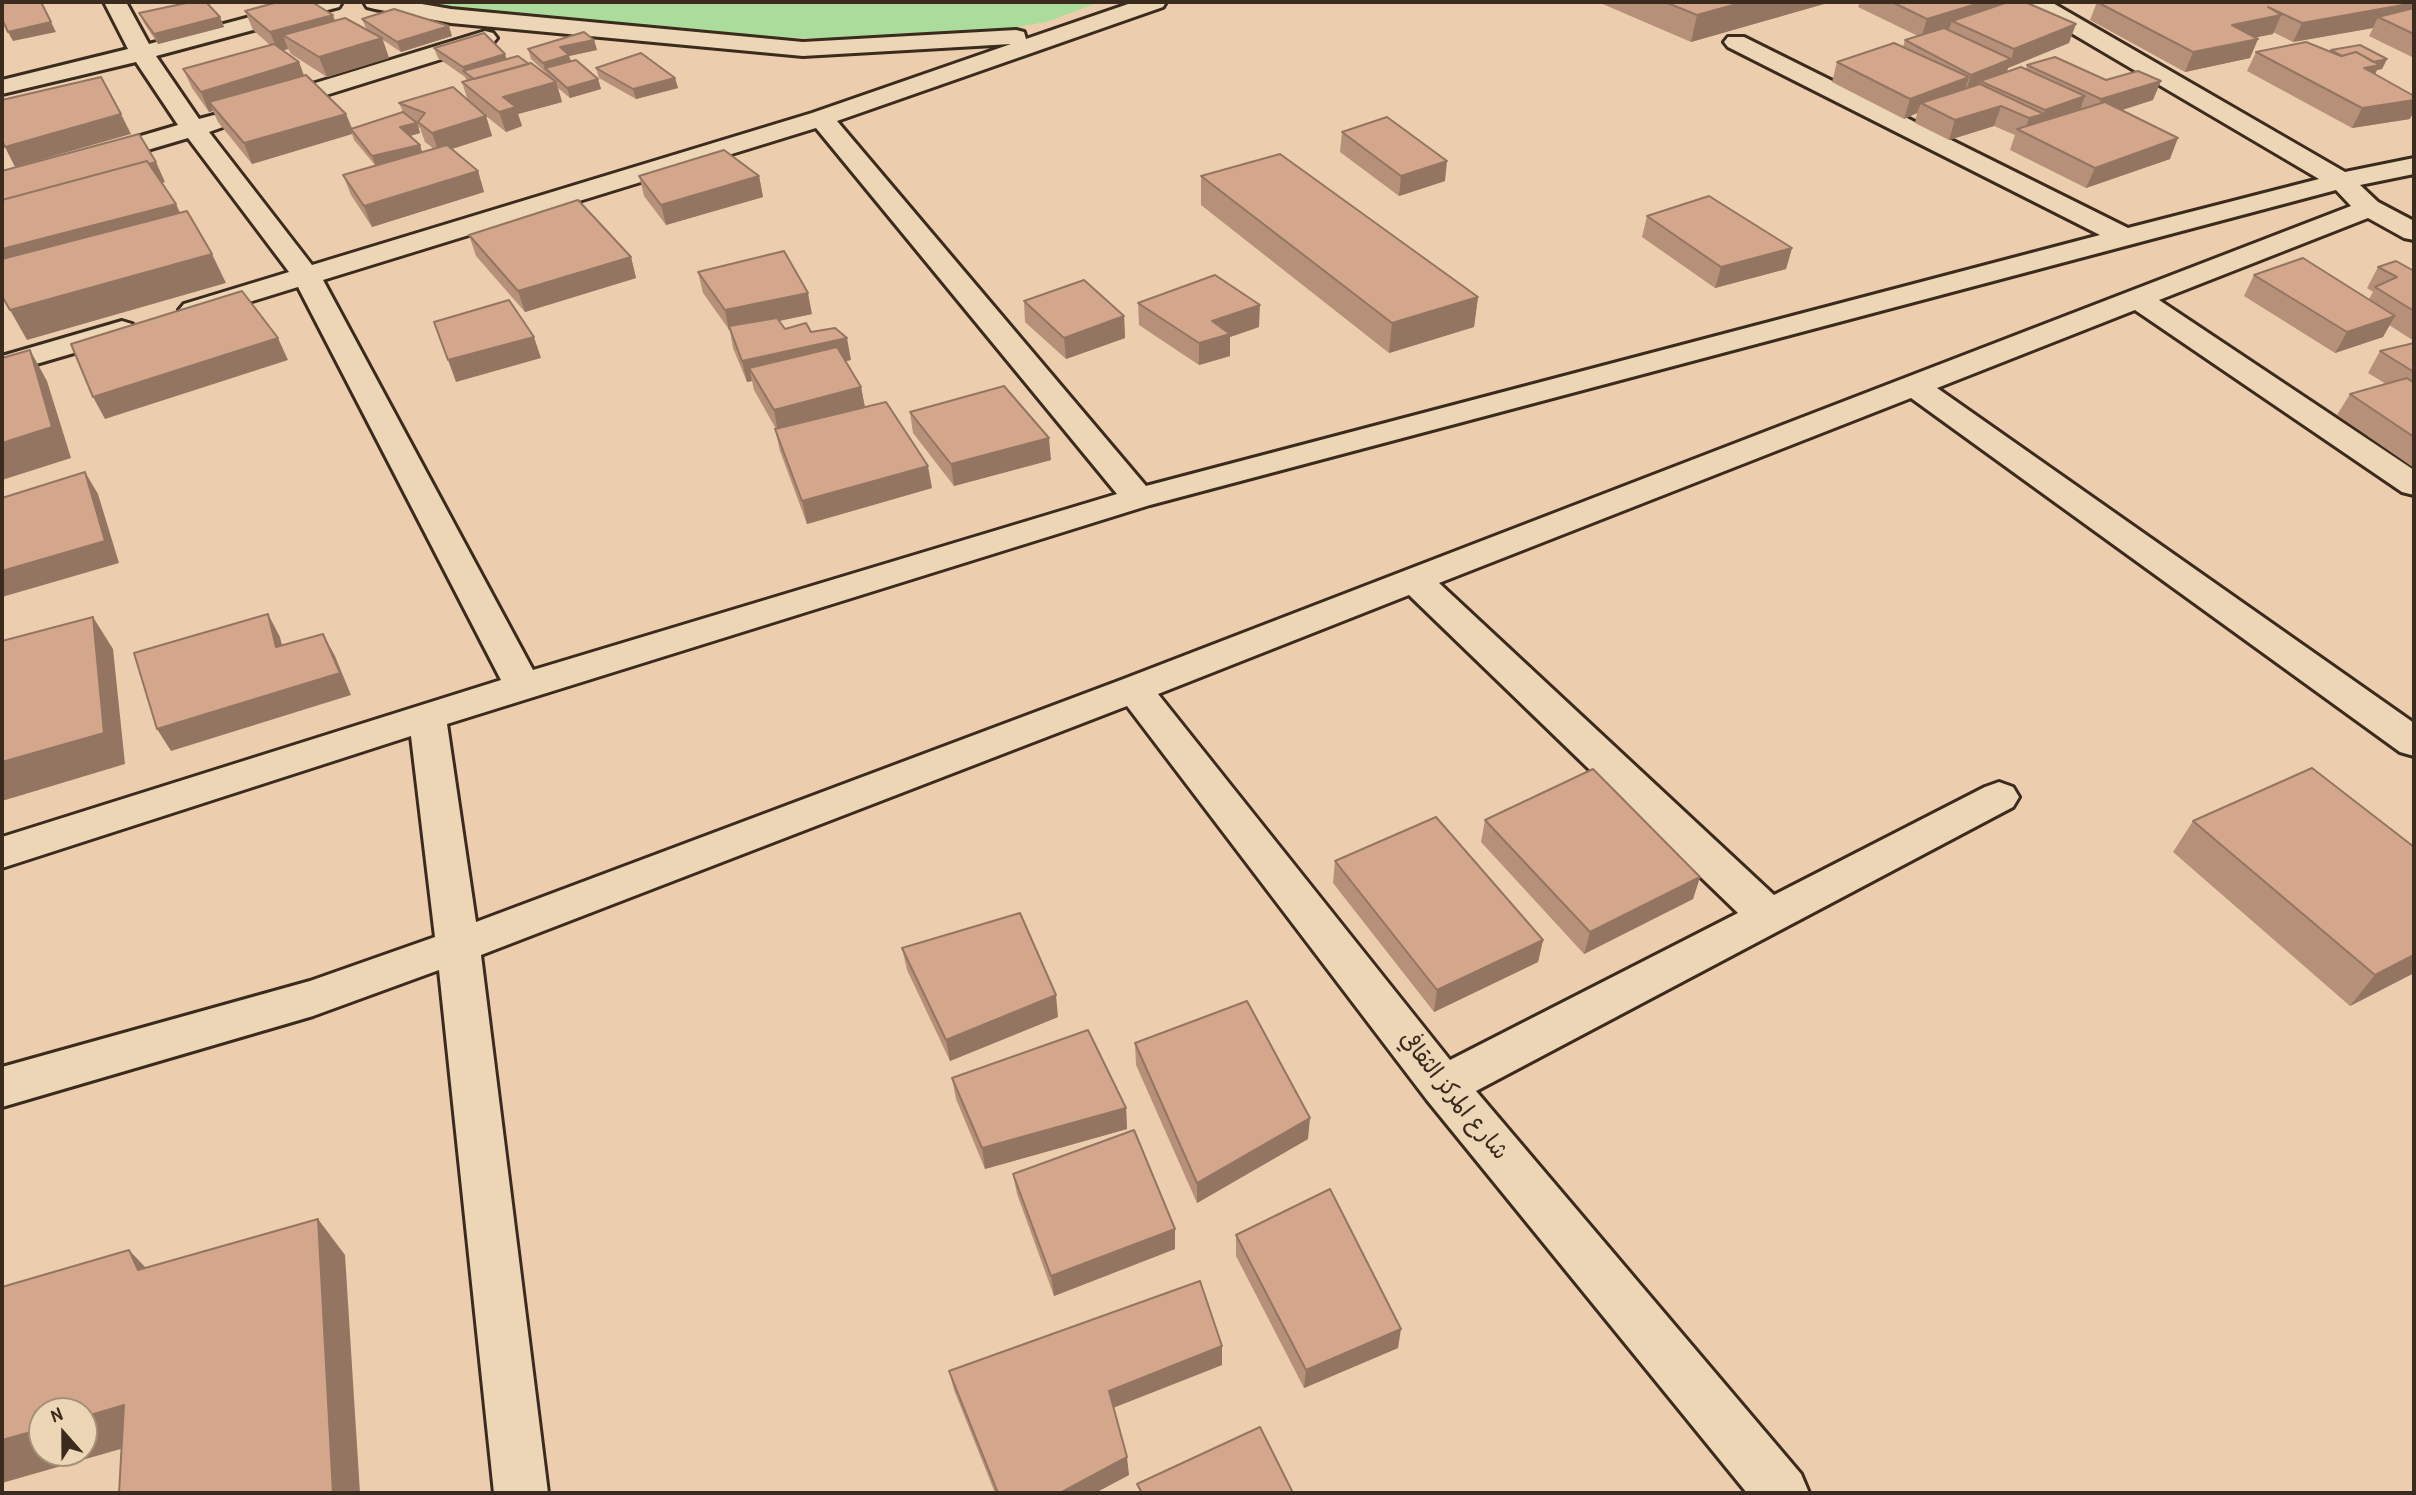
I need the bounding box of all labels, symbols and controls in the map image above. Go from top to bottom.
street label: شارع المركز الثقافي [1393,1026,1513,1166]
north arrow [28,1397,98,1467]
text: N [47,1400,66,1428]

